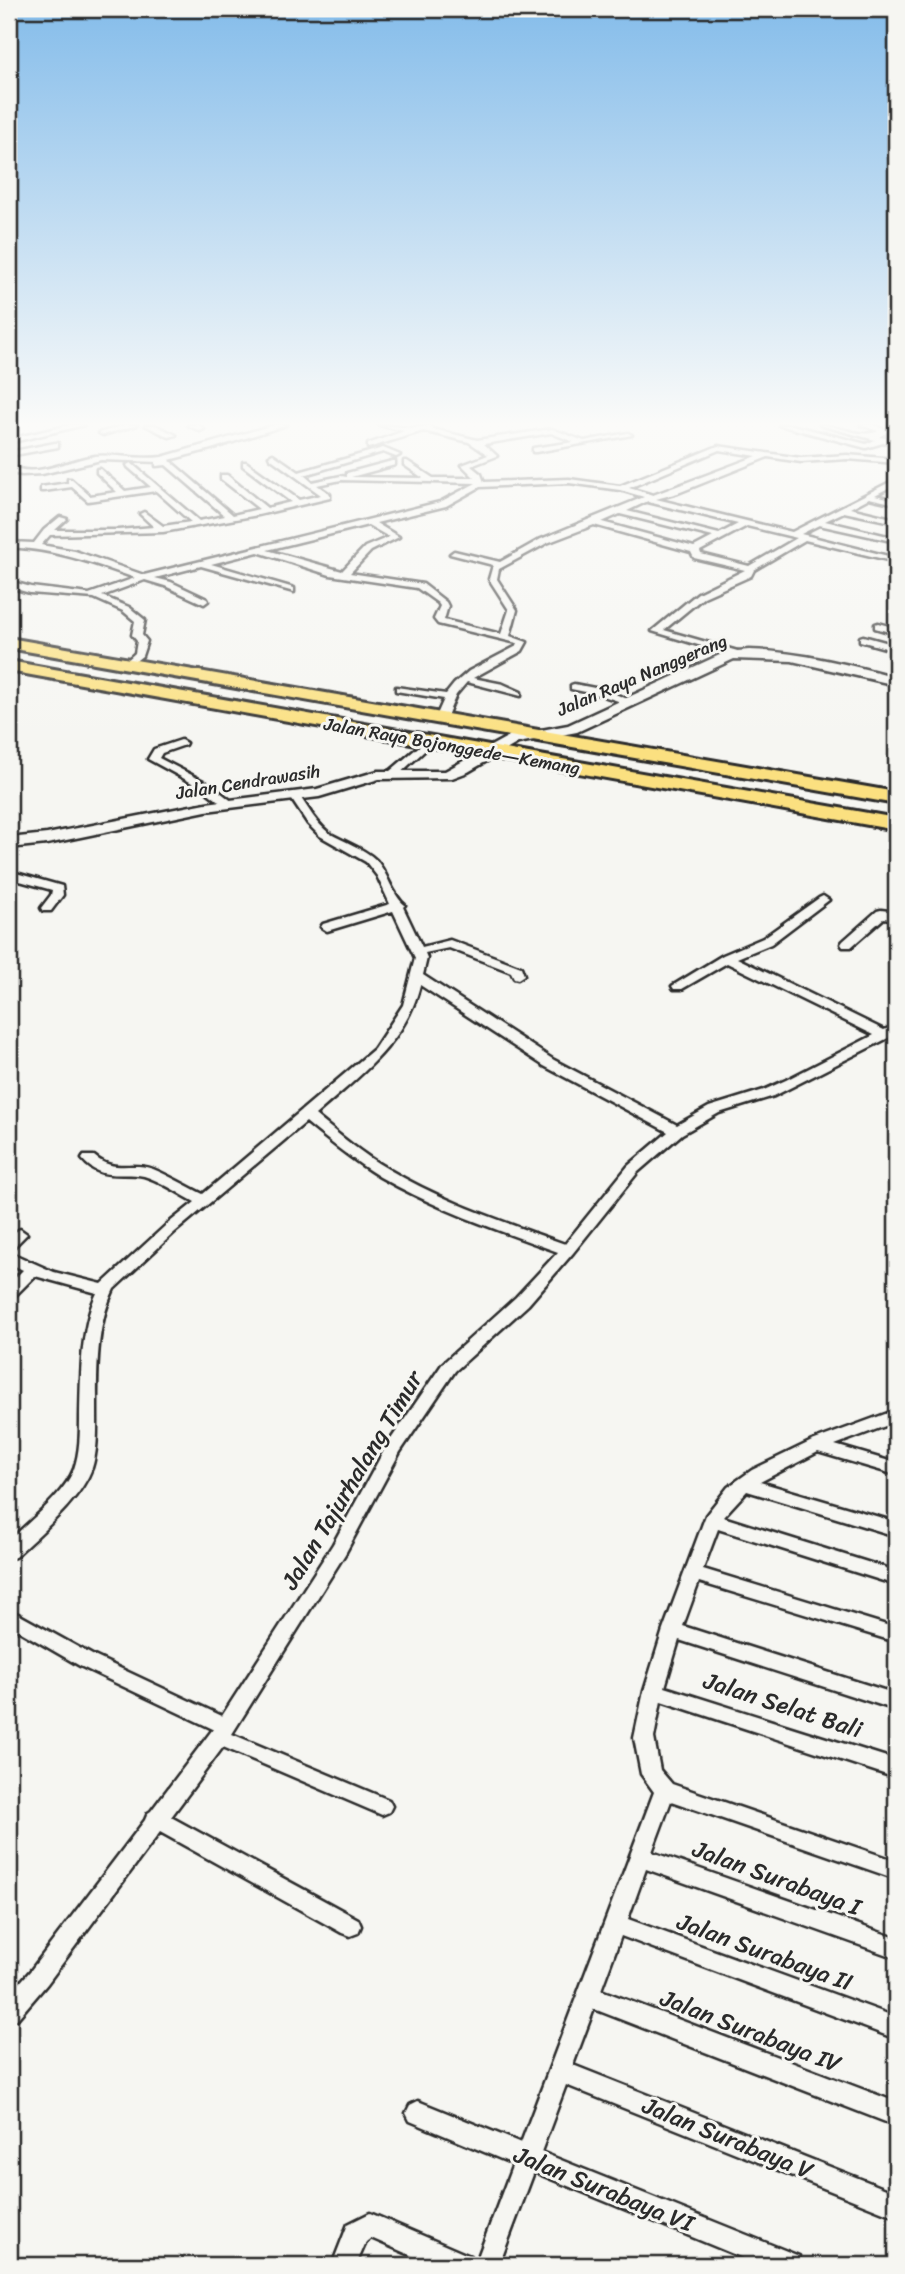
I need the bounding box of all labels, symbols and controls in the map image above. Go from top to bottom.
street label: Jalan Raya Nanggerang [551,625,732,726]
street label: Jalan Raya Bojonggede—Kemang [320,708,583,784]
street label: Jalan Cendrawasih [173,755,322,809]
street label: Jalan Tajurhalang Timur [269,1360,435,1599]
street label: Jalan Selat Bali [697,1659,868,1751]
street label: Jalan Surabaya I [686,1828,869,1928]
street label: Jalan Surabaya II [670,1900,859,2003]
street label: Jalan Surabaya IV [653,1977,848,2085]
street label: Jalan Surabaya V [635,2084,821,2192]
street label: Jalan Surabaya VI [507,2133,702,2245]

